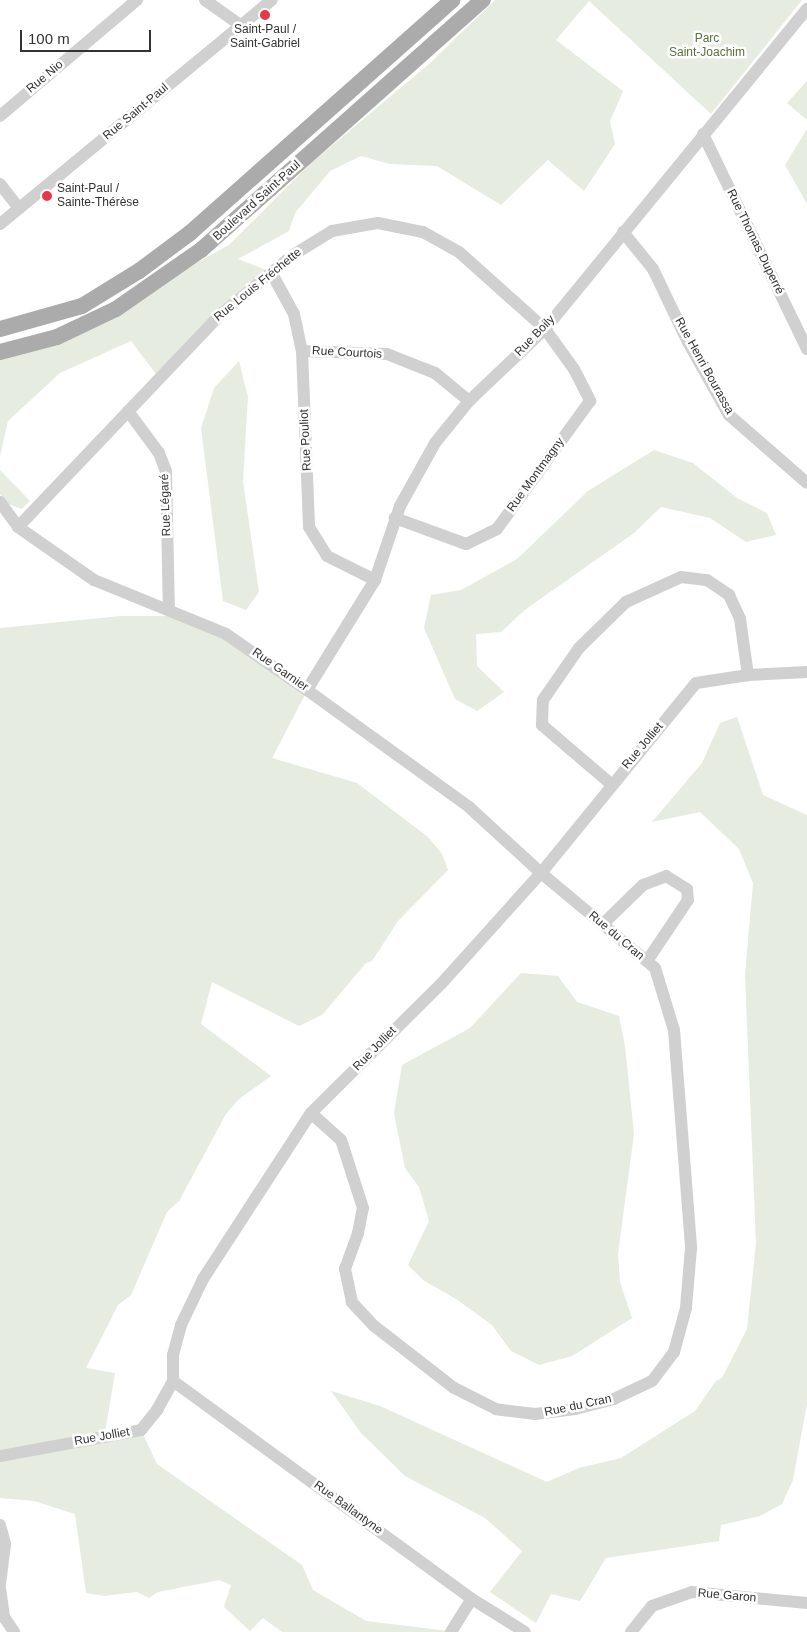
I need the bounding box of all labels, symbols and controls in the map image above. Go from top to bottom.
marker: Saint-Paul / Saint-Gabriel [259,9,271,21]
scale bar [22,20,154,52]
place label: Saint-Paul / Saint-Gabriel [230,23,300,51]
text: 100 m [28,30,70,47]
park label: Parc Saint-Joachim [669,32,745,60]
street label: Rue Nio [24,58,66,96]
street label: Rue Saint-Paul [100,81,172,143]
street label: Boulevard Saint-Paul [210,158,304,244]
place label: Saint-Paul / Sainte-Thérèse [57,182,139,210]
street label: Rue Thomas Duperré [723,187,787,297]
marker: Saint-Paul / Sainte-Thérèse [41,190,53,202]
street label: Rue Louis Fréchette [211,245,305,325]
street label: Rue Boily [512,313,558,359]
street label: Rue Henri Bourassa [672,315,736,417]
street label: Rue Courtois [312,344,382,362]
street label: Rue Pouliot [297,409,315,471]
street label: Rue Montmagny [504,435,568,515]
street label: Rue Légaré [158,473,174,537]
street label: Rue Garnier [249,645,311,695]
street label: Rue Jolliet [619,720,667,772]
street label: Rue du Cran [585,909,647,963]
street label: Rue Jolliet [350,1024,400,1074]
street label: Rue du Cran [543,1392,613,1420]
street label: Rue Jolliet [73,1425,131,1449]
street label: Rue Ballantyne [311,1478,385,1538]
street label: Rue Garon [697,1586,757,1606]

